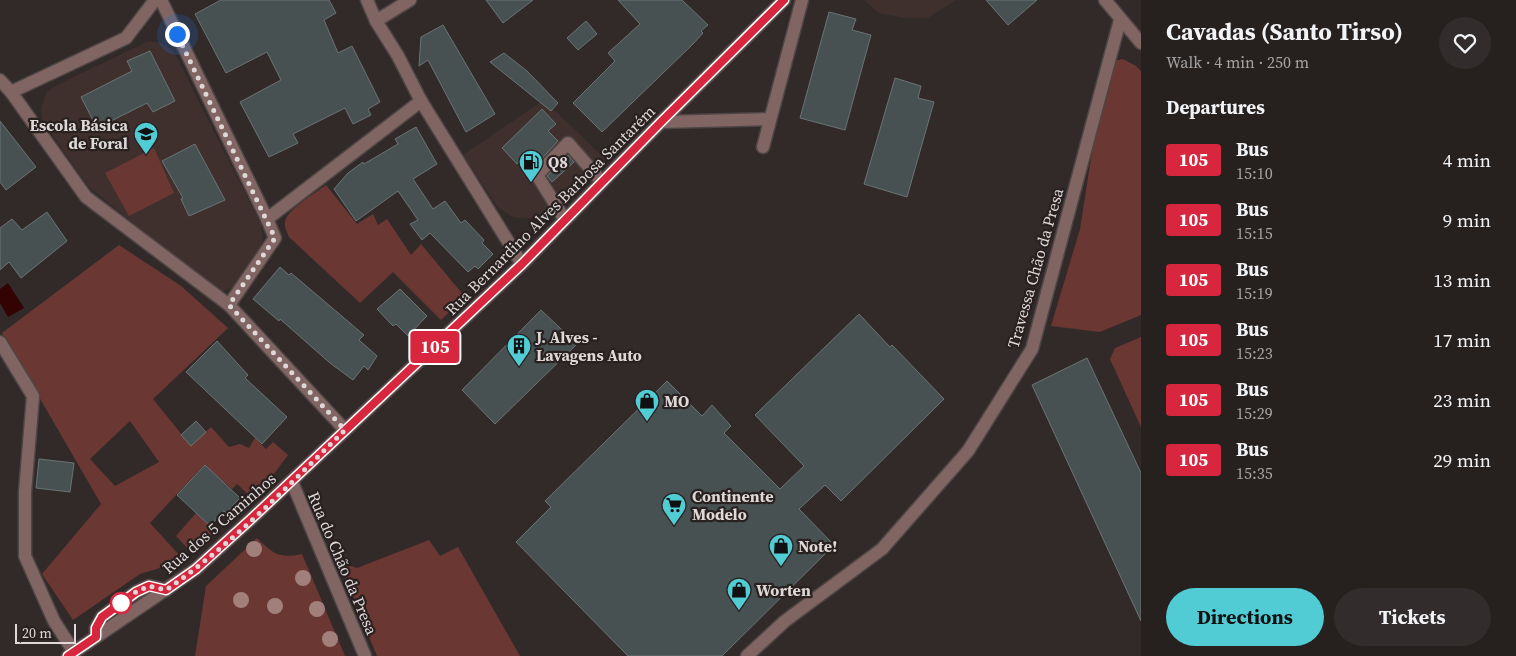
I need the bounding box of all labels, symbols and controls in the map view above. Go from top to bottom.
text: Cavadas (Santo Tirso) [1166,15,1403,48]
button: heart [1439,17,1491,69]
your location [165,22,190,47]
text: Walk · 4 min · 250 m [1166,51,1309,73]
text: Departures [1166,94,1265,120]
street label: Rua Bernardino Alves Barbosa Santarém [440,100,660,320]
place label: Escola Básica de Foral [29,114,128,154]
school or university icon: Escola Básica de Foral [133,121,159,155]
text: Bus [1236,136,1268,162]
text: 105 [1179,147,1208,172]
text: 4 min [1443,147,1491,173]
fuel station icon: Q8 [518,149,544,183]
place label: Q8 [548,151,568,173]
text: 15:10 [1236,162,1273,184]
street label: Travessa Chão da Presa [1002,185,1069,351]
text: Bus [1236,196,1268,222]
text: 105 [1179,207,1208,232]
text: 9 min [1443,207,1491,233]
text: 15:15 [1236,222,1273,244]
text: Bus [1236,256,1268,282]
text: 105 [1179,267,1208,292]
text: 13 min [1433,267,1491,293]
text: 15:19 [1236,282,1273,304]
text: Bus [1236,316,1268,342]
place label: J. Alves - Lavagens Auto [535,326,642,366]
text: 105 [1179,327,1208,352]
text: 17 min [1433,327,1491,353]
line badge: 105 [406,331,464,363]
building icon: J. Alves - Lavagens Auto [506,333,532,367]
text: 105 [420,334,450,359]
text: 15:23 [1236,342,1273,364]
text: Bus [1236,376,1268,402]
text: 105 [1179,387,1208,412]
text: 23 min [1433,387,1491,413]
shop icon: MO [634,388,660,422]
place label: MO [664,390,689,412]
text: 15:29 [1236,402,1273,424]
text: Bus [1236,436,1268,462]
text: 105 [1179,447,1208,472]
text: 29 min [1433,447,1491,473]
text: 15:35 [1236,462,1273,484]
street label: Rua dos 5 Caminhos [157,467,281,579]
place label: Continente Modelo [692,485,774,525]
street label: Rua do Chão da Presa [303,488,383,639]
supermarket icon: Continente Modelo [661,492,687,526]
shop icon: Note! [768,533,794,567]
place label: Note! [798,535,838,557]
shop icon: Worten [726,577,752,611]
place label: Worten [756,579,811,601]
button: Directions [1166,588,1324,646]
button: Tickets [1334,588,1491,646]
unlabelled marker [110,592,132,614]
scale bar [15,621,76,644]
text: 20 m [22,623,52,643]

